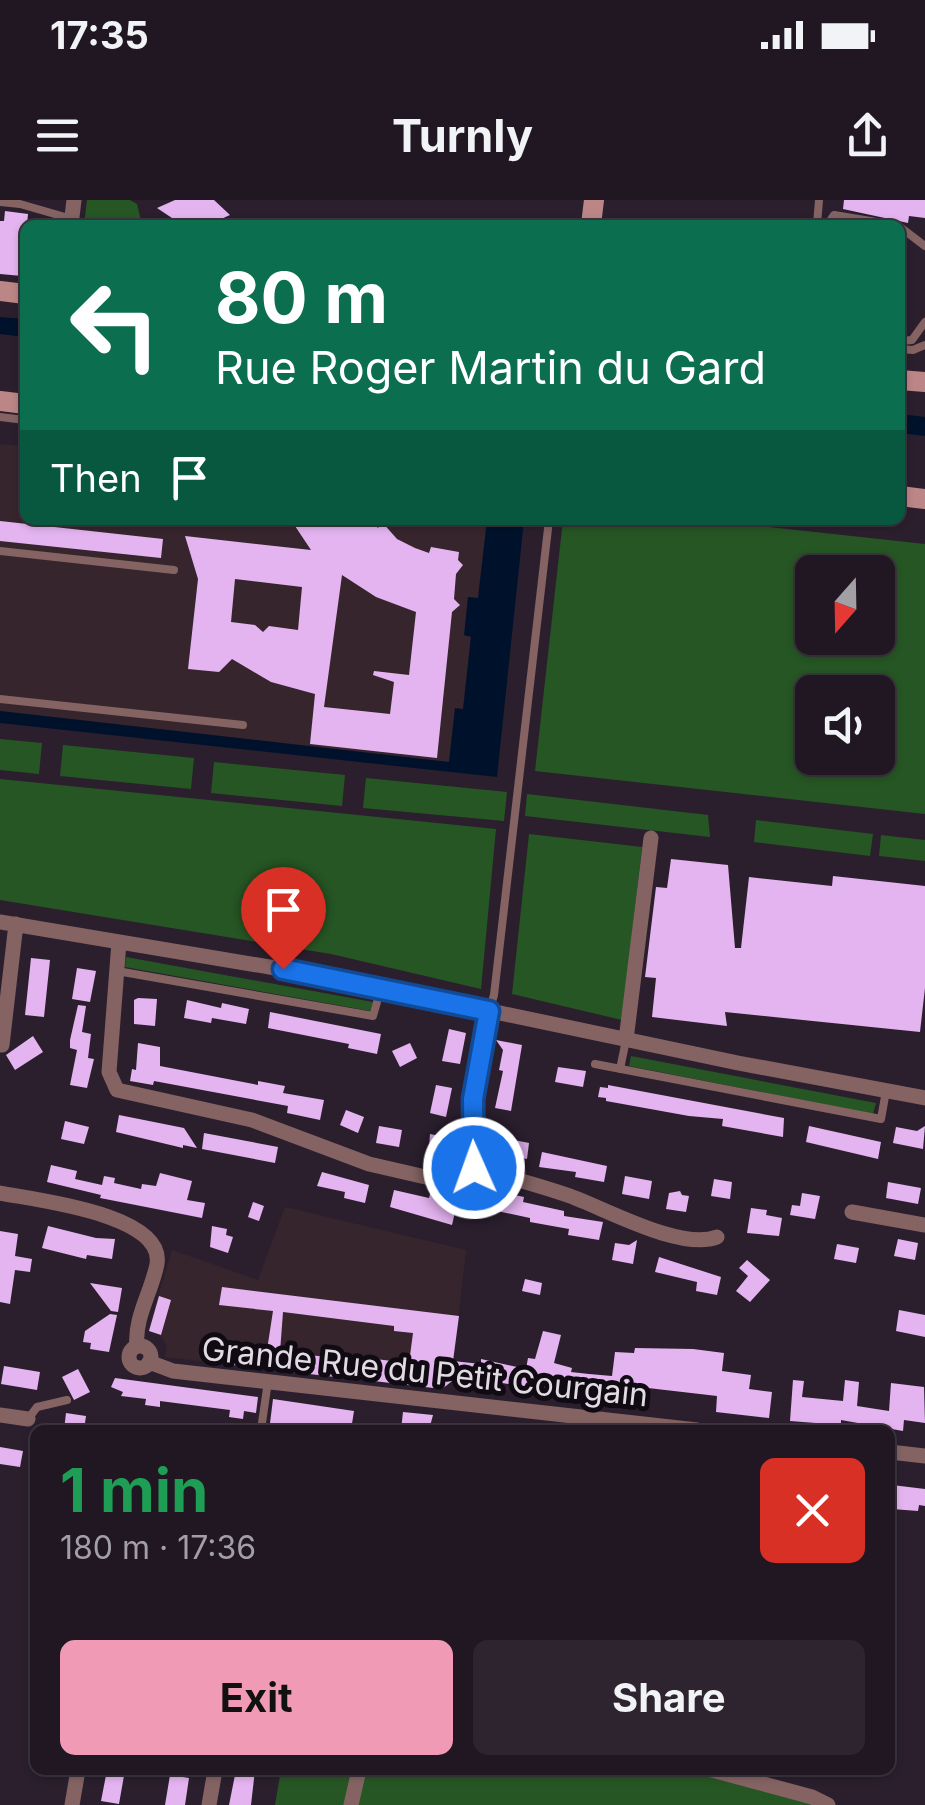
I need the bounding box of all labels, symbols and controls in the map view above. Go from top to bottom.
text: 17:35 [50,12,149,58]
icon: menu [30,108,85,163]
text: Turnly [392,108,533,163]
icon: share [840,108,895,163]
text: 80 m [215,255,388,340]
icon: left [50,260,180,390]
text: Rue Roger Martin du Gard [215,340,766,395]
icon: arrive [162,450,217,505]
text: Then [50,455,142,501]
north arrow [795,555,895,655]
map controls [795,555,895,775]
button: sound [795,675,895,775]
pin [241,867,326,970]
icon: arrive [256,882,311,937]
position arrow [422,1116,526,1220]
street label: Grande Rue du Petit Courgain [200,1329,650,1414]
text: 1 min [60,1454,208,1526]
button: close [760,1458,865,1563]
text: 180 m · 17:36 [60,1528,256,1567]
button: Exit [60,1640,453,1755]
button: Share [473,1640,865,1755]

